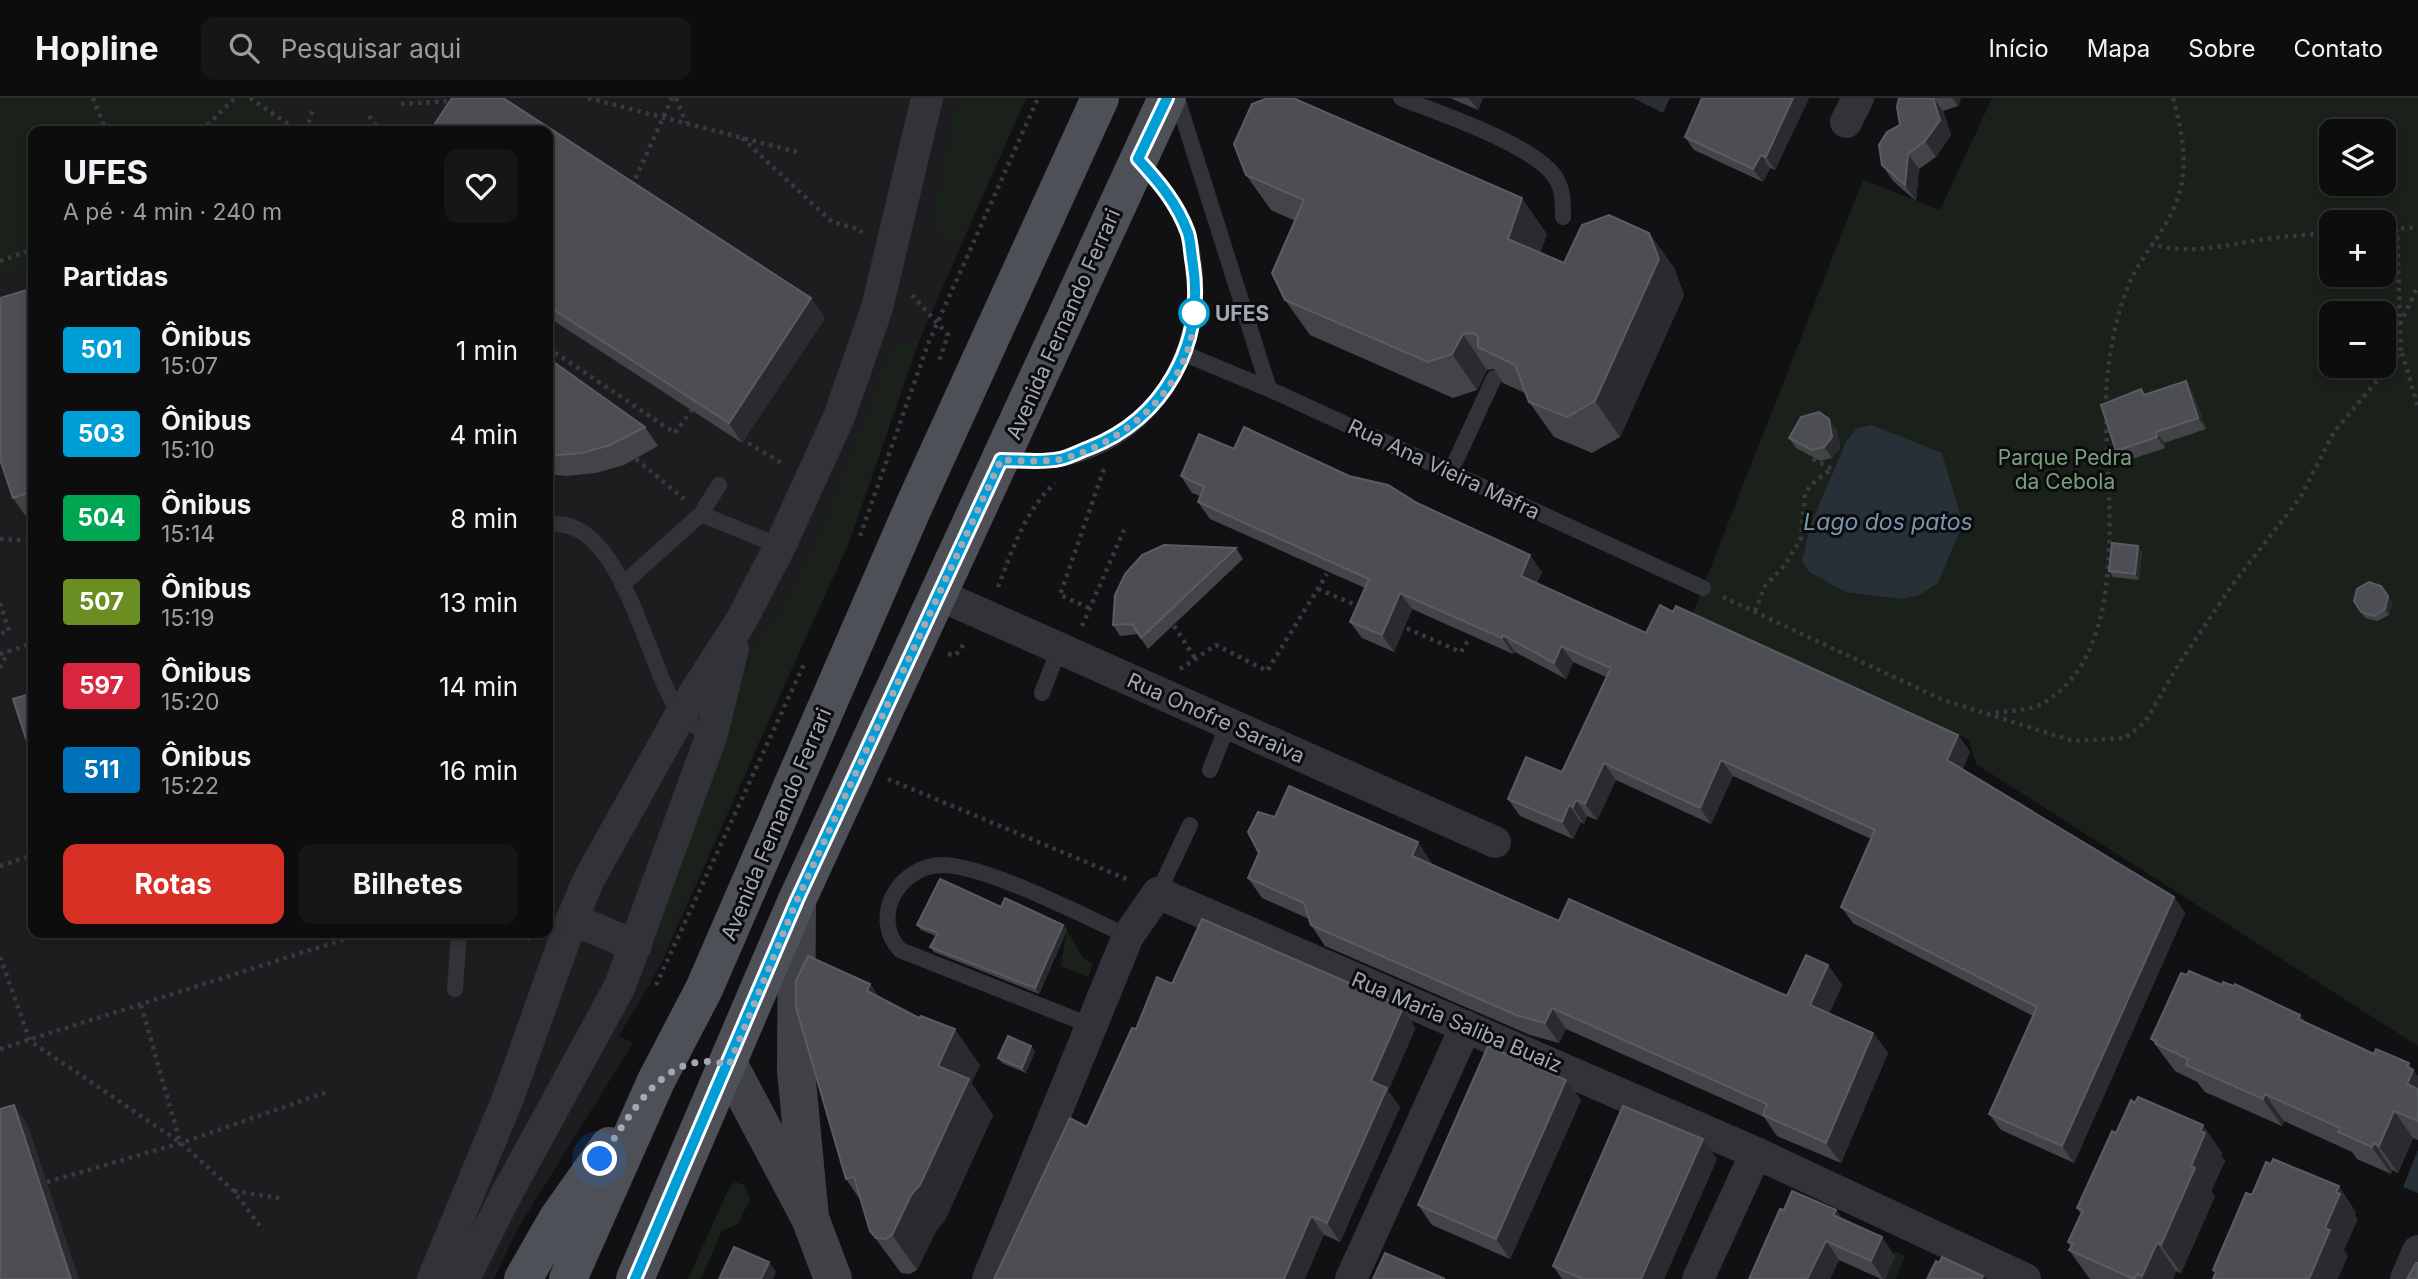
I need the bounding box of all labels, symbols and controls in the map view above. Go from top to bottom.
search box [201,17,691,80]
text: Hopline [35,28,159,68]
icon: search [225,29,263,67]
text: Pesquisar aqui [281,33,461,64]
text: Início [1988,34,2049,63]
text: Mapa [2087,34,2150,63]
text: Sobre [2188,34,2255,63]
text: Contato [2293,34,2383,63]
map controls [2319,119,2396,378]
button: layers [2319,119,2396,196]
button: heart [444,149,518,223]
text: UFES [63,152,148,192]
text: A pé · 4 min · 240 m [63,198,282,226]
street label: Avenida Fernando Ferrari [1001,205,1125,443]
button: + [2319,210,2396,287]
text: Partidas [63,261,168,292]
marker: UFES [1179,298,1209,328]
place label: UFES [1215,301,1269,326]
button: − [2319,301,2396,378]
text: Ônibus [161,321,251,352]
text: 501 [81,335,122,364]
text: 1 min [456,335,518,366]
text: 15:07 [161,352,218,380]
text: Ônibus [161,405,251,436]
street label: Rua Ana Vieira Mafra [1344,414,1544,524]
text: 503 [78,419,125,448]
text: 4 min [449,419,518,450]
text: 15:10 [161,436,215,464]
park label: Parque Pedra da Cebola [1998,445,2132,494]
text: Ônibus [161,489,251,520]
text: 504 [78,503,125,532]
text: 8 min [450,503,518,534]
water label: Lago dos patos [1803,508,1973,536]
text: 15:14 [161,520,215,548]
text: Ônibus [161,573,251,604]
text: 507 [79,587,124,616]
text: 13 min [440,587,518,618]
text: 15:19 [161,604,215,632]
text: Ônibus [161,657,251,688]
street label: Rua Onofre Saraiva [1123,668,1309,768]
text: 597 [79,671,124,700]
text: 14 min [439,671,518,702]
text: 15:20 [161,688,220,716]
street label: Avenida Fernando Ferrari [716,704,836,944]
text: Ônibus [161,741,251,772]
text: 511 [83,755,120,784]
text: 16 min [440,755,518,786]
text: 15:22 [161,772,219,800]
button: Rotas [63,844,284,924]
button: Bilhetes [298,844,518,924]
street label: Rua Maria Saliba Buaiz [1348,966,1566,1078]
your location [582,1141,617,1176]

